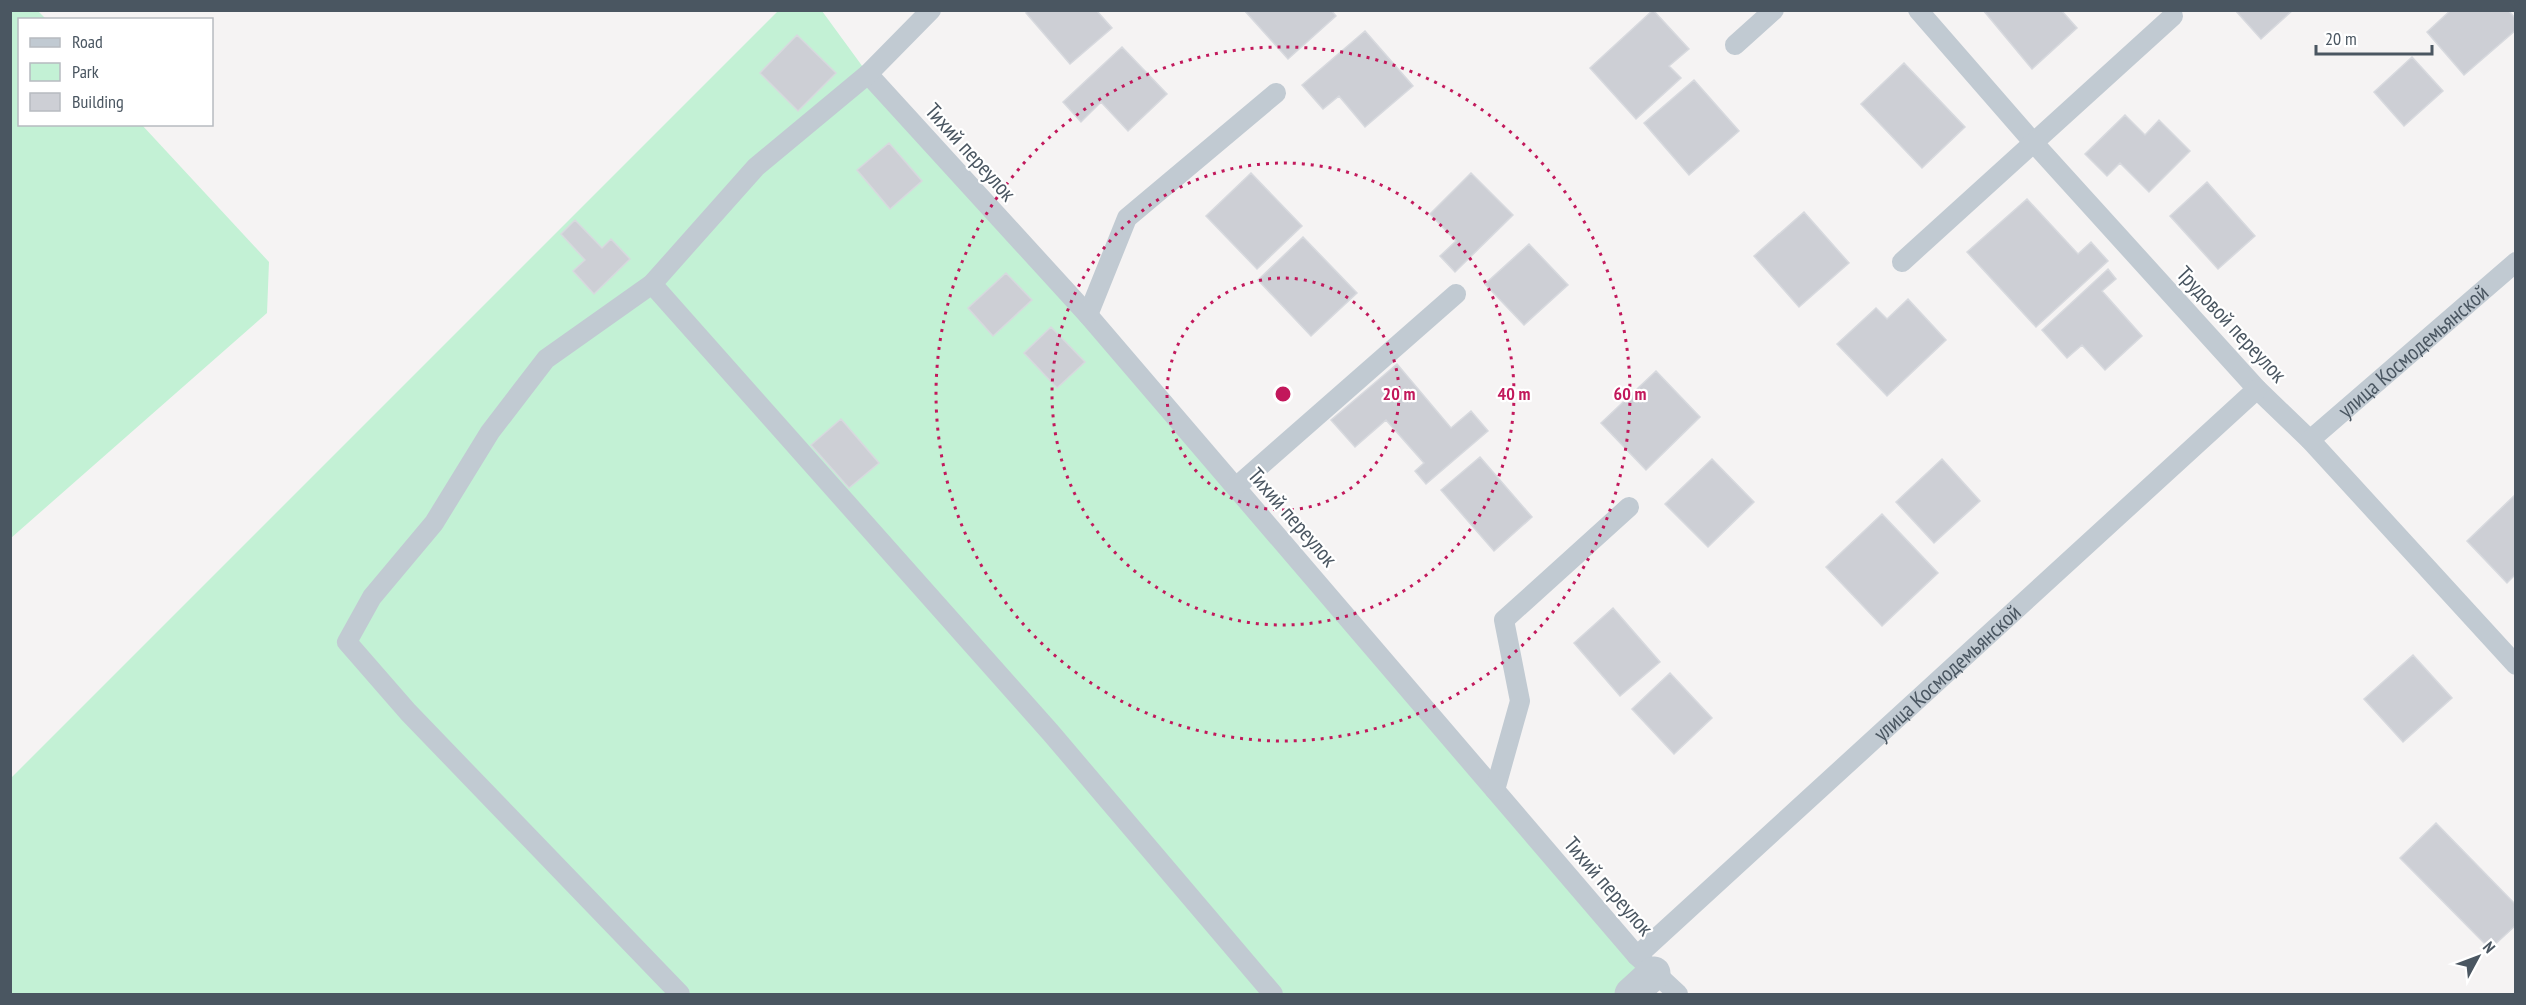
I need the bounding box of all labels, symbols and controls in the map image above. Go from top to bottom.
legend [18,18,213,126]
scale bar [2316,18,2432,56]
text: 20 m [2325,27,2357,50]
text: Road [72,30,103,53]
text: Park [72,60,99,83]
text: Building [72,90,124,113]
street label: Тихий переулок [920,97,1023,207]
street label: Трудовой переулок [2171,260,2293,388]
street label: улица Космодемьянской [2332,278,2494,424]
text: 20 m [1383,382,1415,405]
text: 40 m [1498,382,1530,405]
text: 60 m [1614,382,1646,405]
centre of rings [1273,384,1293,404]
street label: Тихий переулок [1242,462,1344,573]
street label: улица Космодемьянской [1867,598,2026,747]
street label: Тихий переулок [1558,831,1660,942]
north arrow [2448,927,2508,987]
text: N [2479,937,2500,957]

